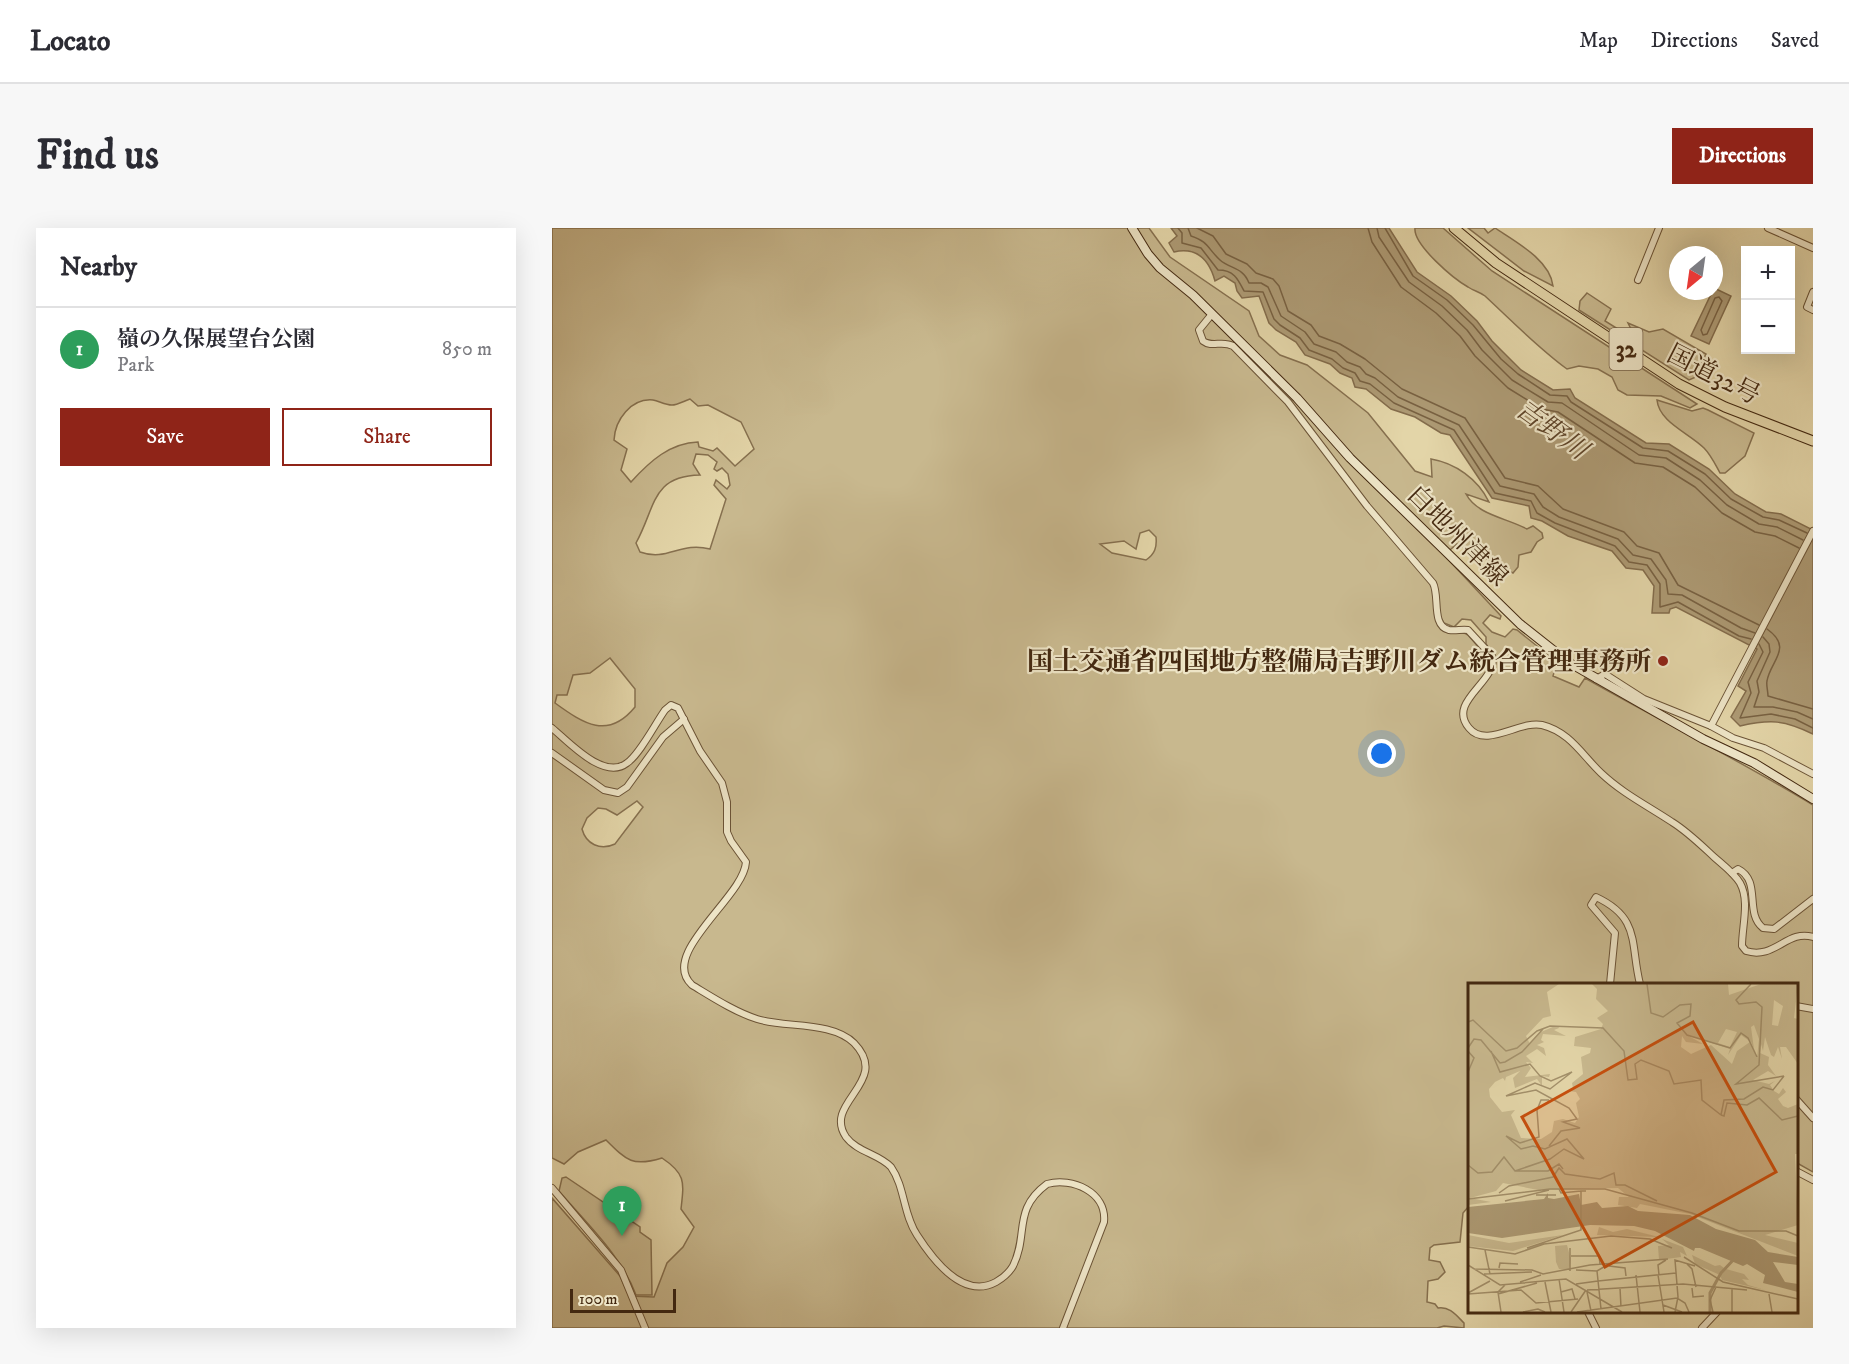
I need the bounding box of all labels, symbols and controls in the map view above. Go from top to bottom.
text: Locato [30,24,110,59]
text: Map [1579,28,1618,54]
text: Directions [1651,28,1738,54]
text: Saved [1771,28,1819,54]
button: Directions [1672,128,1813,184]
text: Find us [36,130,159,182]
north arrow [1669,246,1723,300]
map controls [1741,246,1795,354]
button: + [1741,246,1795,300]
text: Nearby [60,251,137,284]
button: − [1741,300,1795,354]
text: 嶺の久保展望台公園 [117,326,315,353]
road number: 32 [1610,328,1642,370]
text: 1 [76,337,83,362]
text: 850 m [442,337,492,362]
street label: 国道32号 [1661,338,1766,413]
text: Park [117,353,154,378]
water label: 吉野川 [1509,392,1597,469]
button: Save [60,408,270,466]
button: Share [282,408,492,466]
street label: 白地州津線 [1399,478,1515,594]
place label: 国土交通省四国地方整備局吉野川ダム統合管理事務所 [1027,646,1651,679]
marker: 国土交通省四国地方整備局吉野川ダム統合管理事務所 [1656,654,1670,668]
your location [1367,739,1396,768]
inset map [1468,983,1798,1313]
pin: 1 [602,1186,642,1236]
scale bar [570,1286,676,1314]
text: 100 m [579,1289,618,1309]

